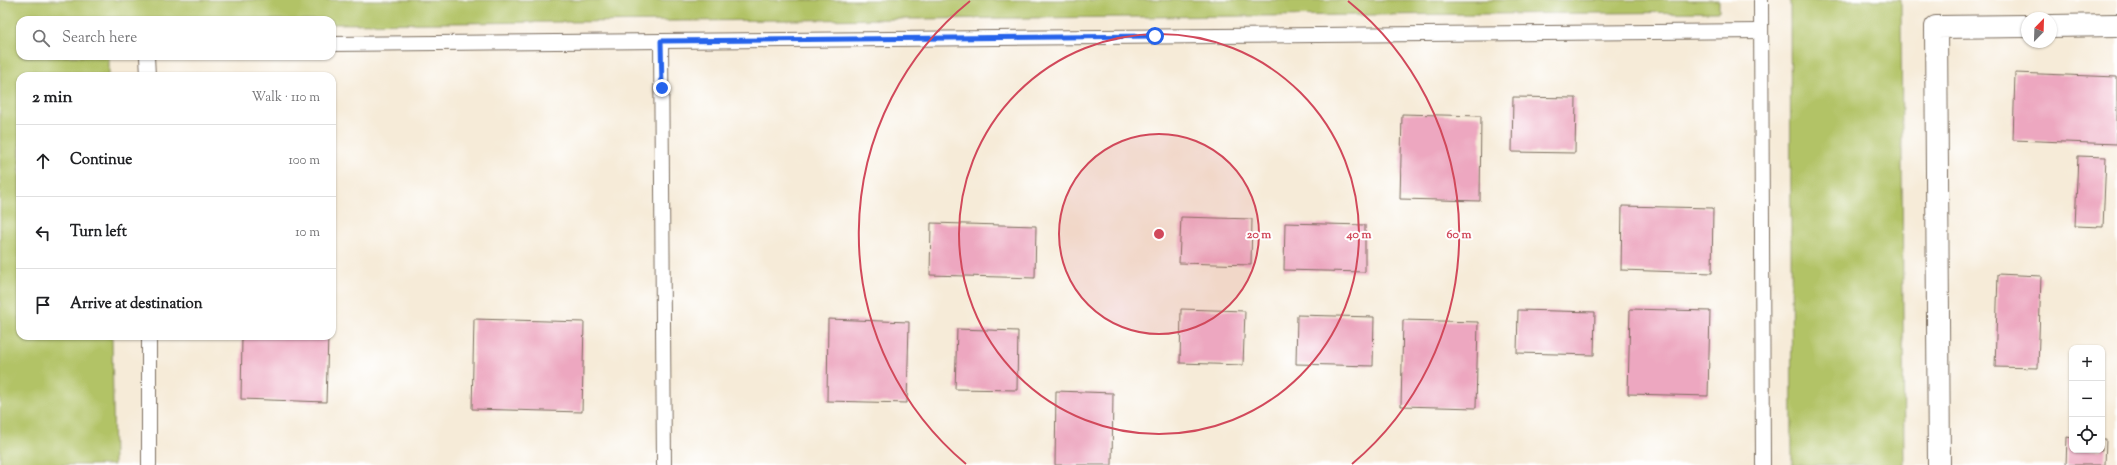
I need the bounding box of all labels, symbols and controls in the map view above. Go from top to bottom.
north arrow [2021,12,2057,48]
search box [16,16,336,60]
icon: search [30,27,52,49]
route start [1146,27,1164,45]
text: Search here [62,28,137,49]
route end [653,79,671,97]
text: 2 min [32,86,73,110]
text: Walk · 110 m [252,89,320,107]
icon: ahead [32,150,54,172]
text: Continue [70,150,132,171]
text: 100 m [288,152,320,170]
icon: left [32,222,54,244]
text: Turn left [70,222,127,243]
text: 10 m [295,224,320,242]
text: 20 m [1247,226,1271,244]
text: 40 m [1346,226,1371,244]
text: 60 m [1447,226,1471,244]
centre of rings [1152,227,1166,241]
icon: arrive [32,294,54,316]
text: Arrive at destination [70,294,203,315]
map controls [2069,345,2105,453]
button: + [2069,345,2105,381]
button: − [2069,381,2105,417]
button: locate [2069,417,2105,453]

